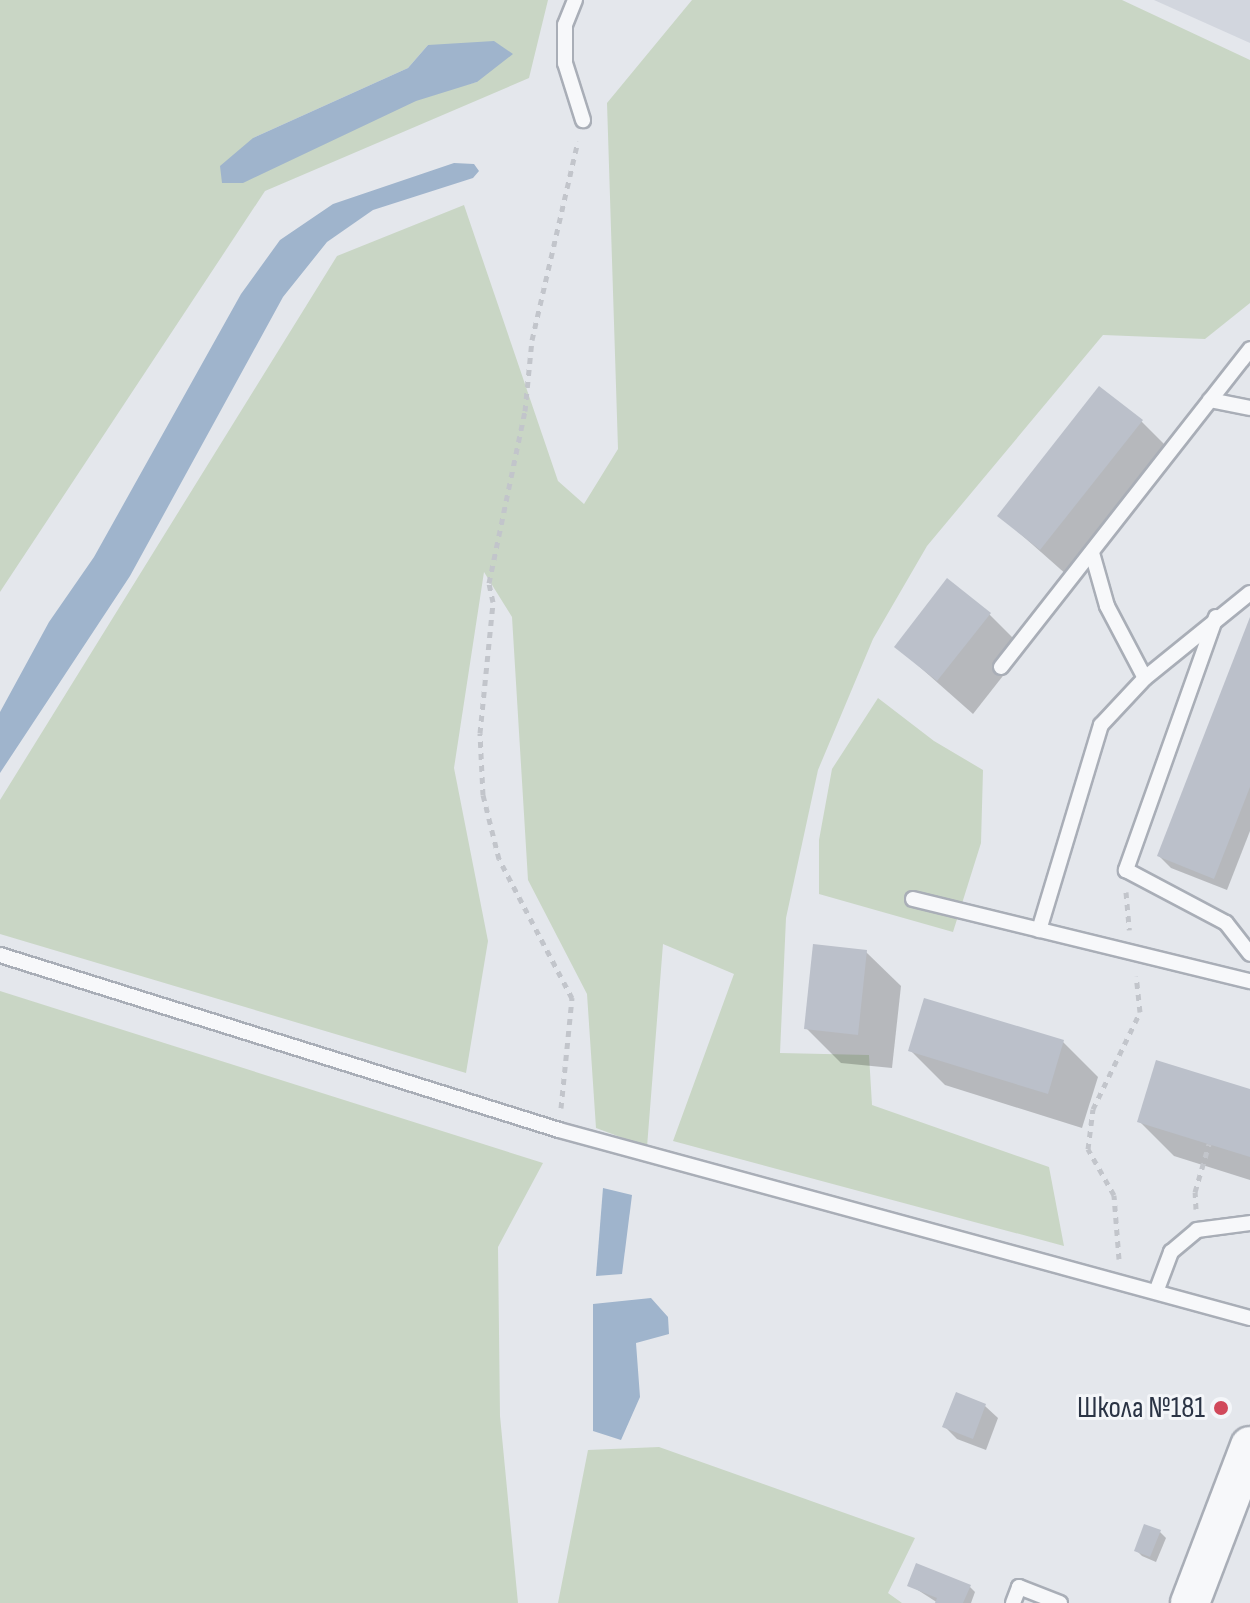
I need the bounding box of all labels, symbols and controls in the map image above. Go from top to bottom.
place label: Школа №181 [1077,1390,1205,1426]
marker: Школа №181 [1212,1399,1230,1417]

